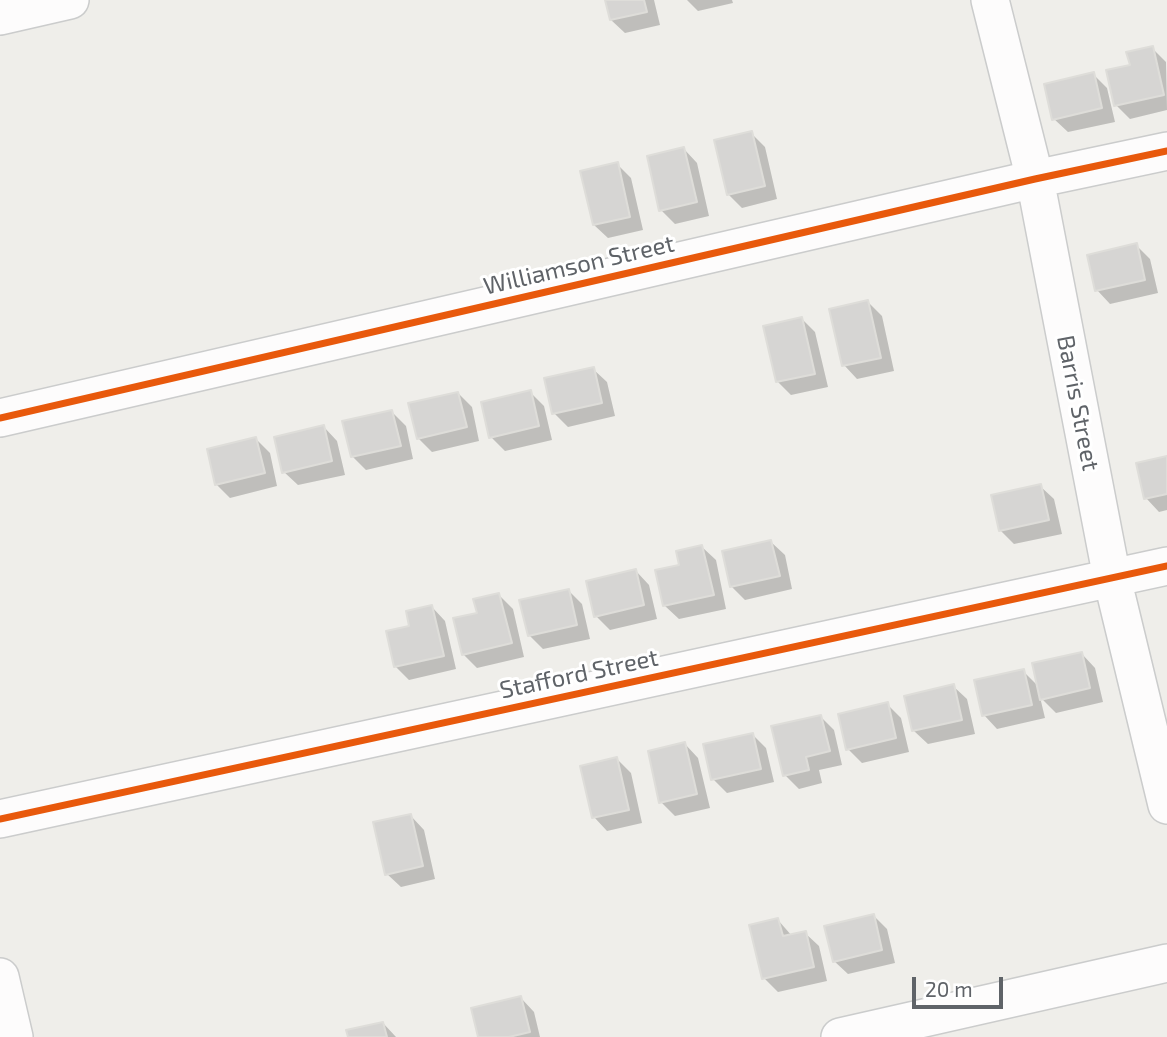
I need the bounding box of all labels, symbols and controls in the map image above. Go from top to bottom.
street label: Williamson Street [481,229,677,301]
street label: Barris Street [1051,333,1105,473]
street label: Stafford Street [497,643,661,705]
scale bar [915,964,1006,1008]
text: 20 m [925,976,973,1001]

